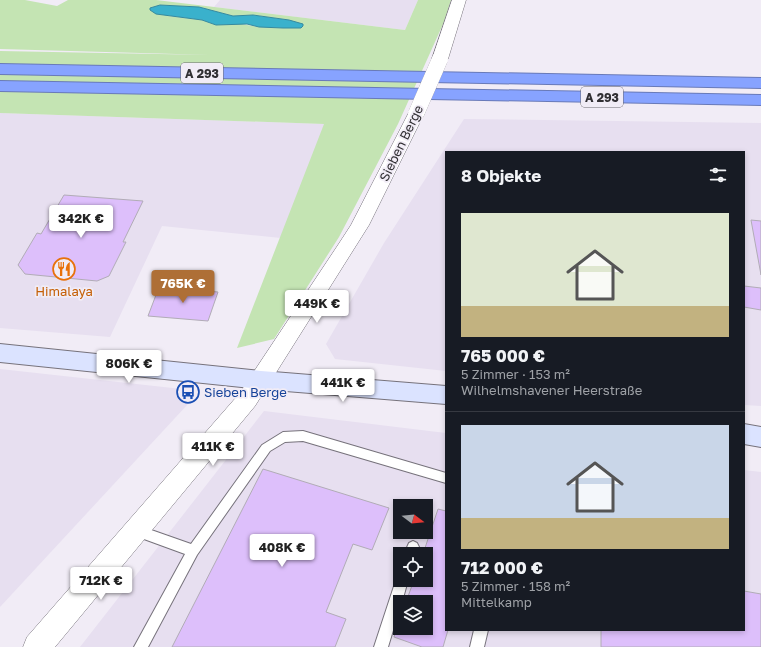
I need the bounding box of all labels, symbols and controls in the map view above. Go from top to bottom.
road number: A 293 [181,63,223,83]
road number: A 293 [581,87,623,107]
street label: Sieben Berge [376,102,426,184]
icon: filters [707,164,729,186]
text: 8 Objekte [461,165,541,186]
pin: 342K € [48,205,114,239]
text: 342K € [58,210,104,226]
icon: home [559,239,631,311]
restaurant icon: Himalaya [51,256,77,282]
pin: 765K € [150,270,216,304]
text: 765K € [160,275,206,291]
place label: Himalaya [35,283,93,299]
pin: 449K € [284,290,350,324]
text: 449K € [294,295,340,311]
text: 765 000 € [461,345,545,366]
pin: 806K € [96,350,162,384]
text: 806K € [106,355,152,371]
text: 5 Zimmer · 153 m² [461,366,570,382]
pin: 441K € [310,369,376,403]
text: 441K € [321,374,365,390]
bus stop icon: Sieben Berge [175,379,201,405]
text: Wilhelmshavener Heerstraße [461,382,642,398]
place label: Sieben Berge [204,384,287,400]
pin: 411K € [180,433,246,467]
text: 411K € [191,438,235,454]
icon: home [559,451,631,523]
north arrow [393,499,433,539]
map controls [393,499,433,635]
pin: 408K € [249,534,315,568]
text: 408K € [259,539,305,555]
button: locate [393,547,433,587]
text: 712 000 € [461,557,543,578]
pin: 712K € [68,567,134,601]
text: 712K € [79,572,123,588]
text: 5 Zimmer · 158 m² [461,578,570,594]
text: Mittelkamp [461,594,532,610]
button: layers [393,595,433,635]

